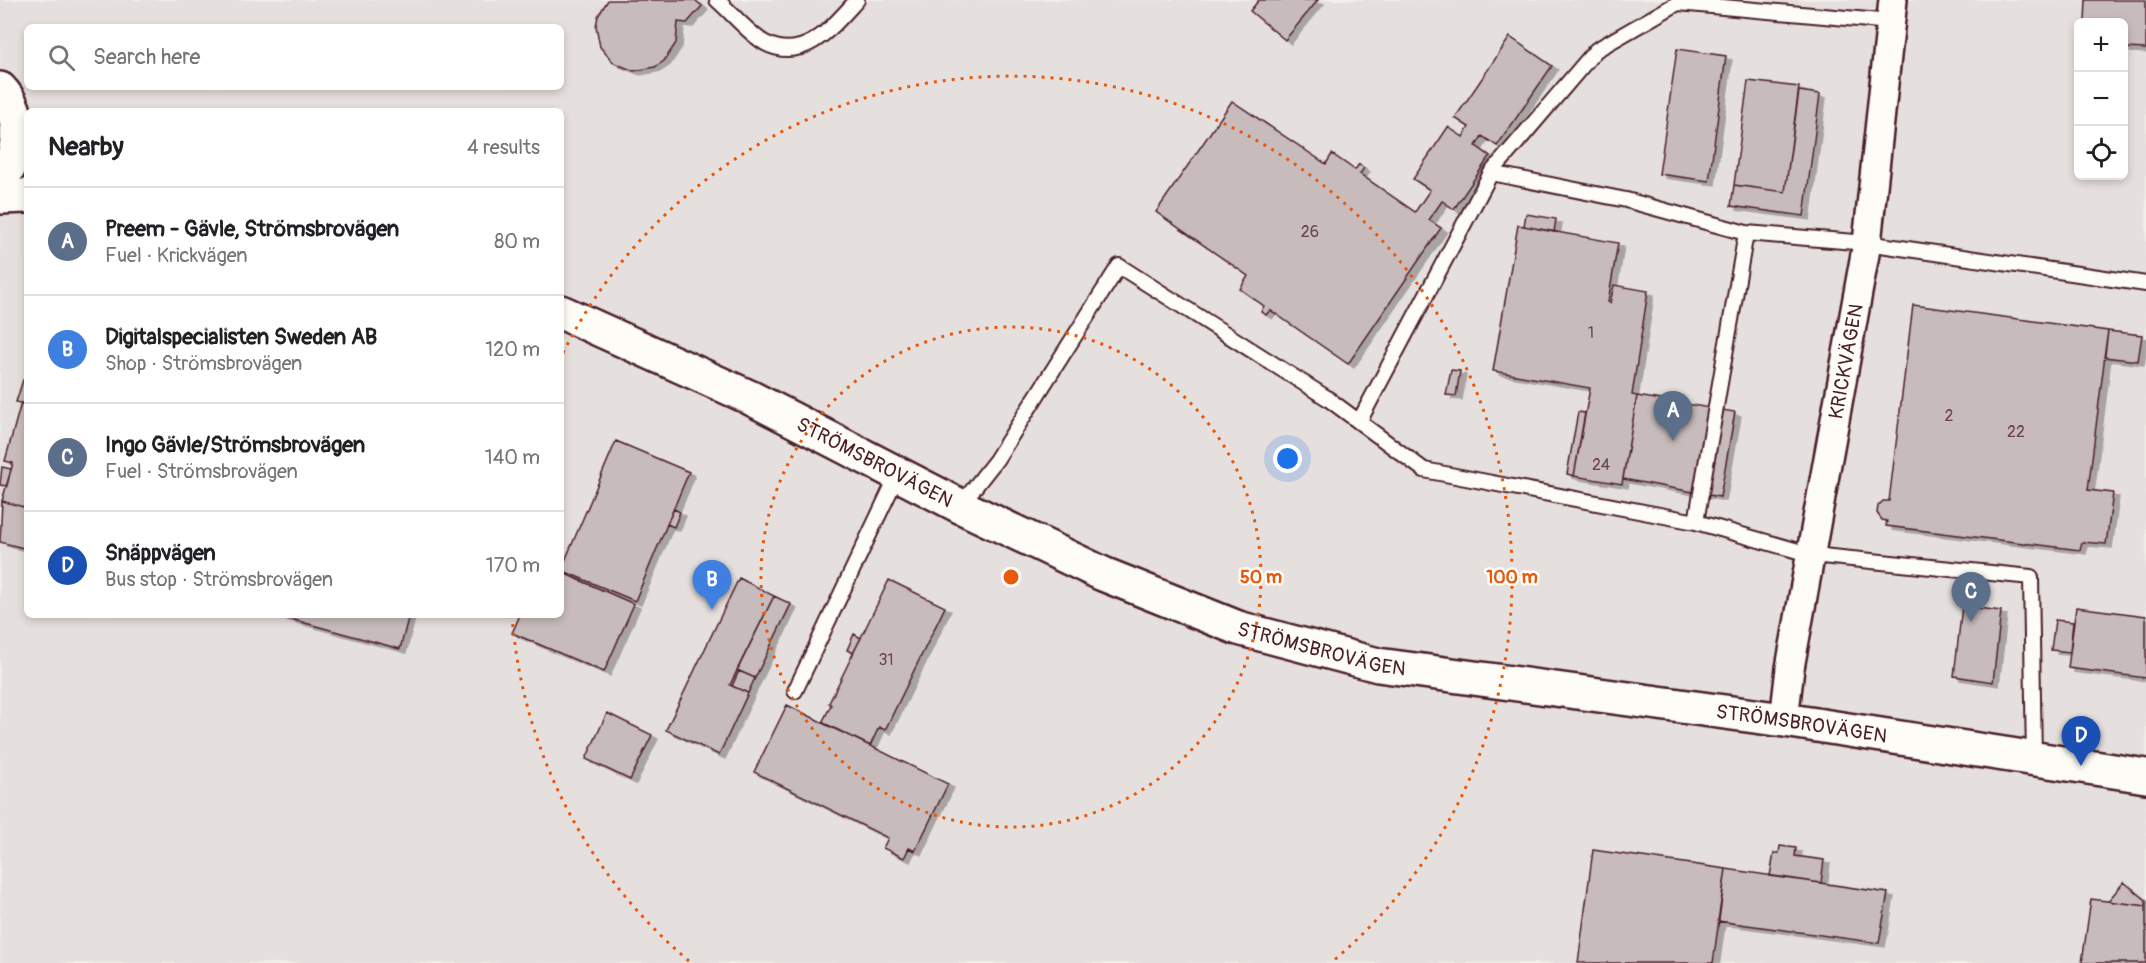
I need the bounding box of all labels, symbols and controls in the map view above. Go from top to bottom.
map controls [2074,18,2128,180]
button: + [2074,18,2128,72]
search box [24,24,564,90]
icon: search [45,41,78,74]
text: Search here [93,43,200,71]
button: − [2074,72,2128,126]
button: locate [2074,126,2128,180]
text: Nearby [48,131,124,163]
text: 4 results [467,135,540,160]
text: Preem - Gävle, Strömsbrovägen [105,215,399,243]
house number: 26 [1301,222,1319,242]
text: A [61,229,74,254]
text: 80 m [494,229,540,254]
text: Fuel · Krickvägen [105,243,247,268]
street label: KRICKVÄGEN [1823,302,1869,421]
text: Digitalspecialisten Sweden AB [105,323,377,351]
house number: 1 [1588,323,1594,343]
text: B [62,337,73,362]
text: 120 m [485,337,540,362]
text: Shop · Strömsbrovägen [105,351,302,376]
pin: A [1654,392,1692,441]
house number: 2 [1945,406,1954,426]
street label: STRÖMSBROVÄGEN [792,412,957,513]
house number: 22 [2007,422,2025,442]
text: Ingo Gävle/Strömsbrovägen [105,431,365,459]
your location [1273,444,1302,473]
text: C [61,445,74,470]
text: 140 m [485,445,540,470]
house number: 24 [1592,455,1610,475]
text: Fuel · Strömsbrovägen [105,459,298,484]
text: Snäppvägen [105,539,216,567]
text: D [61,553,74,578]
text: 170 m [486,553,540,578]
pin: B [692,560,732,610]
text: 50 m [1240,566,1282,589]
text: 100 m [1486,566,1538,589]
text: Bus stop · Strömsbrovägen [105,567,333,592]
centre of rings [1001,567,1021,587]
pin: C [1952,572,1990,622]
street label: STRÖMSBROVÄGEN [1235,616,1407,682]
house number: 31 [878,650,894,670]
street label: STRÖMSBROVÄGEN [1714,699,1889,749]
pin: D [2062,716,2100,766]

